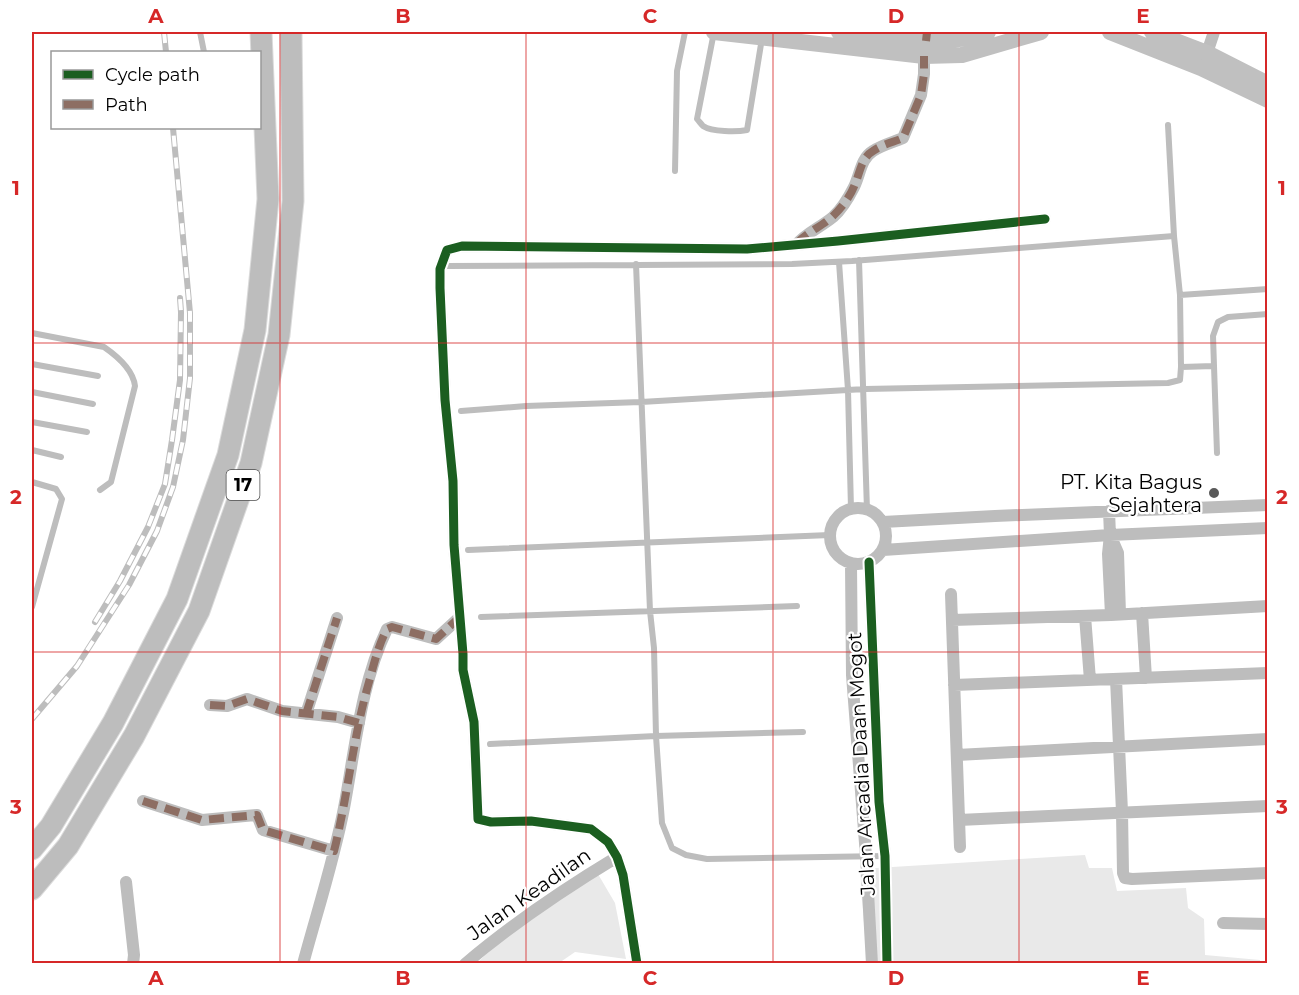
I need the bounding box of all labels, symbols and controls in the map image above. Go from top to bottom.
text: A [147,4,164,28]
text: B [395,4,411,28]
text: C [643,4,658,28]
text: D [888,4,904,28]
text: E [1136,4,1150,28]
legend [51,51,261,129]
text: Cycle path [105,64,200,86]
text: Path [105,94,148,116]
text: 1 [12,176,20,200]
text: 1 [1278,176,1286,200]
road number: 17 [226,470,260,500]
place label: PT. Kita Bagus Sejahtera [1060,470,1202,517]
text: 2 [10,485,22,509]
text: 2 [1276,485,1288,509]
marker: PT. Kita Bagus Sejahtera [1207,486,1221,500]
street label: Jalan Arcadia Daan Mogot [842,632,880,897]
text: 3 [9,795,22,819]
text: 3 [1275,795,1288,819]
street label: Jalan Keadilan [462,843,595,946]
text: A [147,966,164,990]
text: B [395,966,411,990]
text: C [643,966,658,990]
text: D [888,966,904,990]
text: E [1136,966,1150,990]

